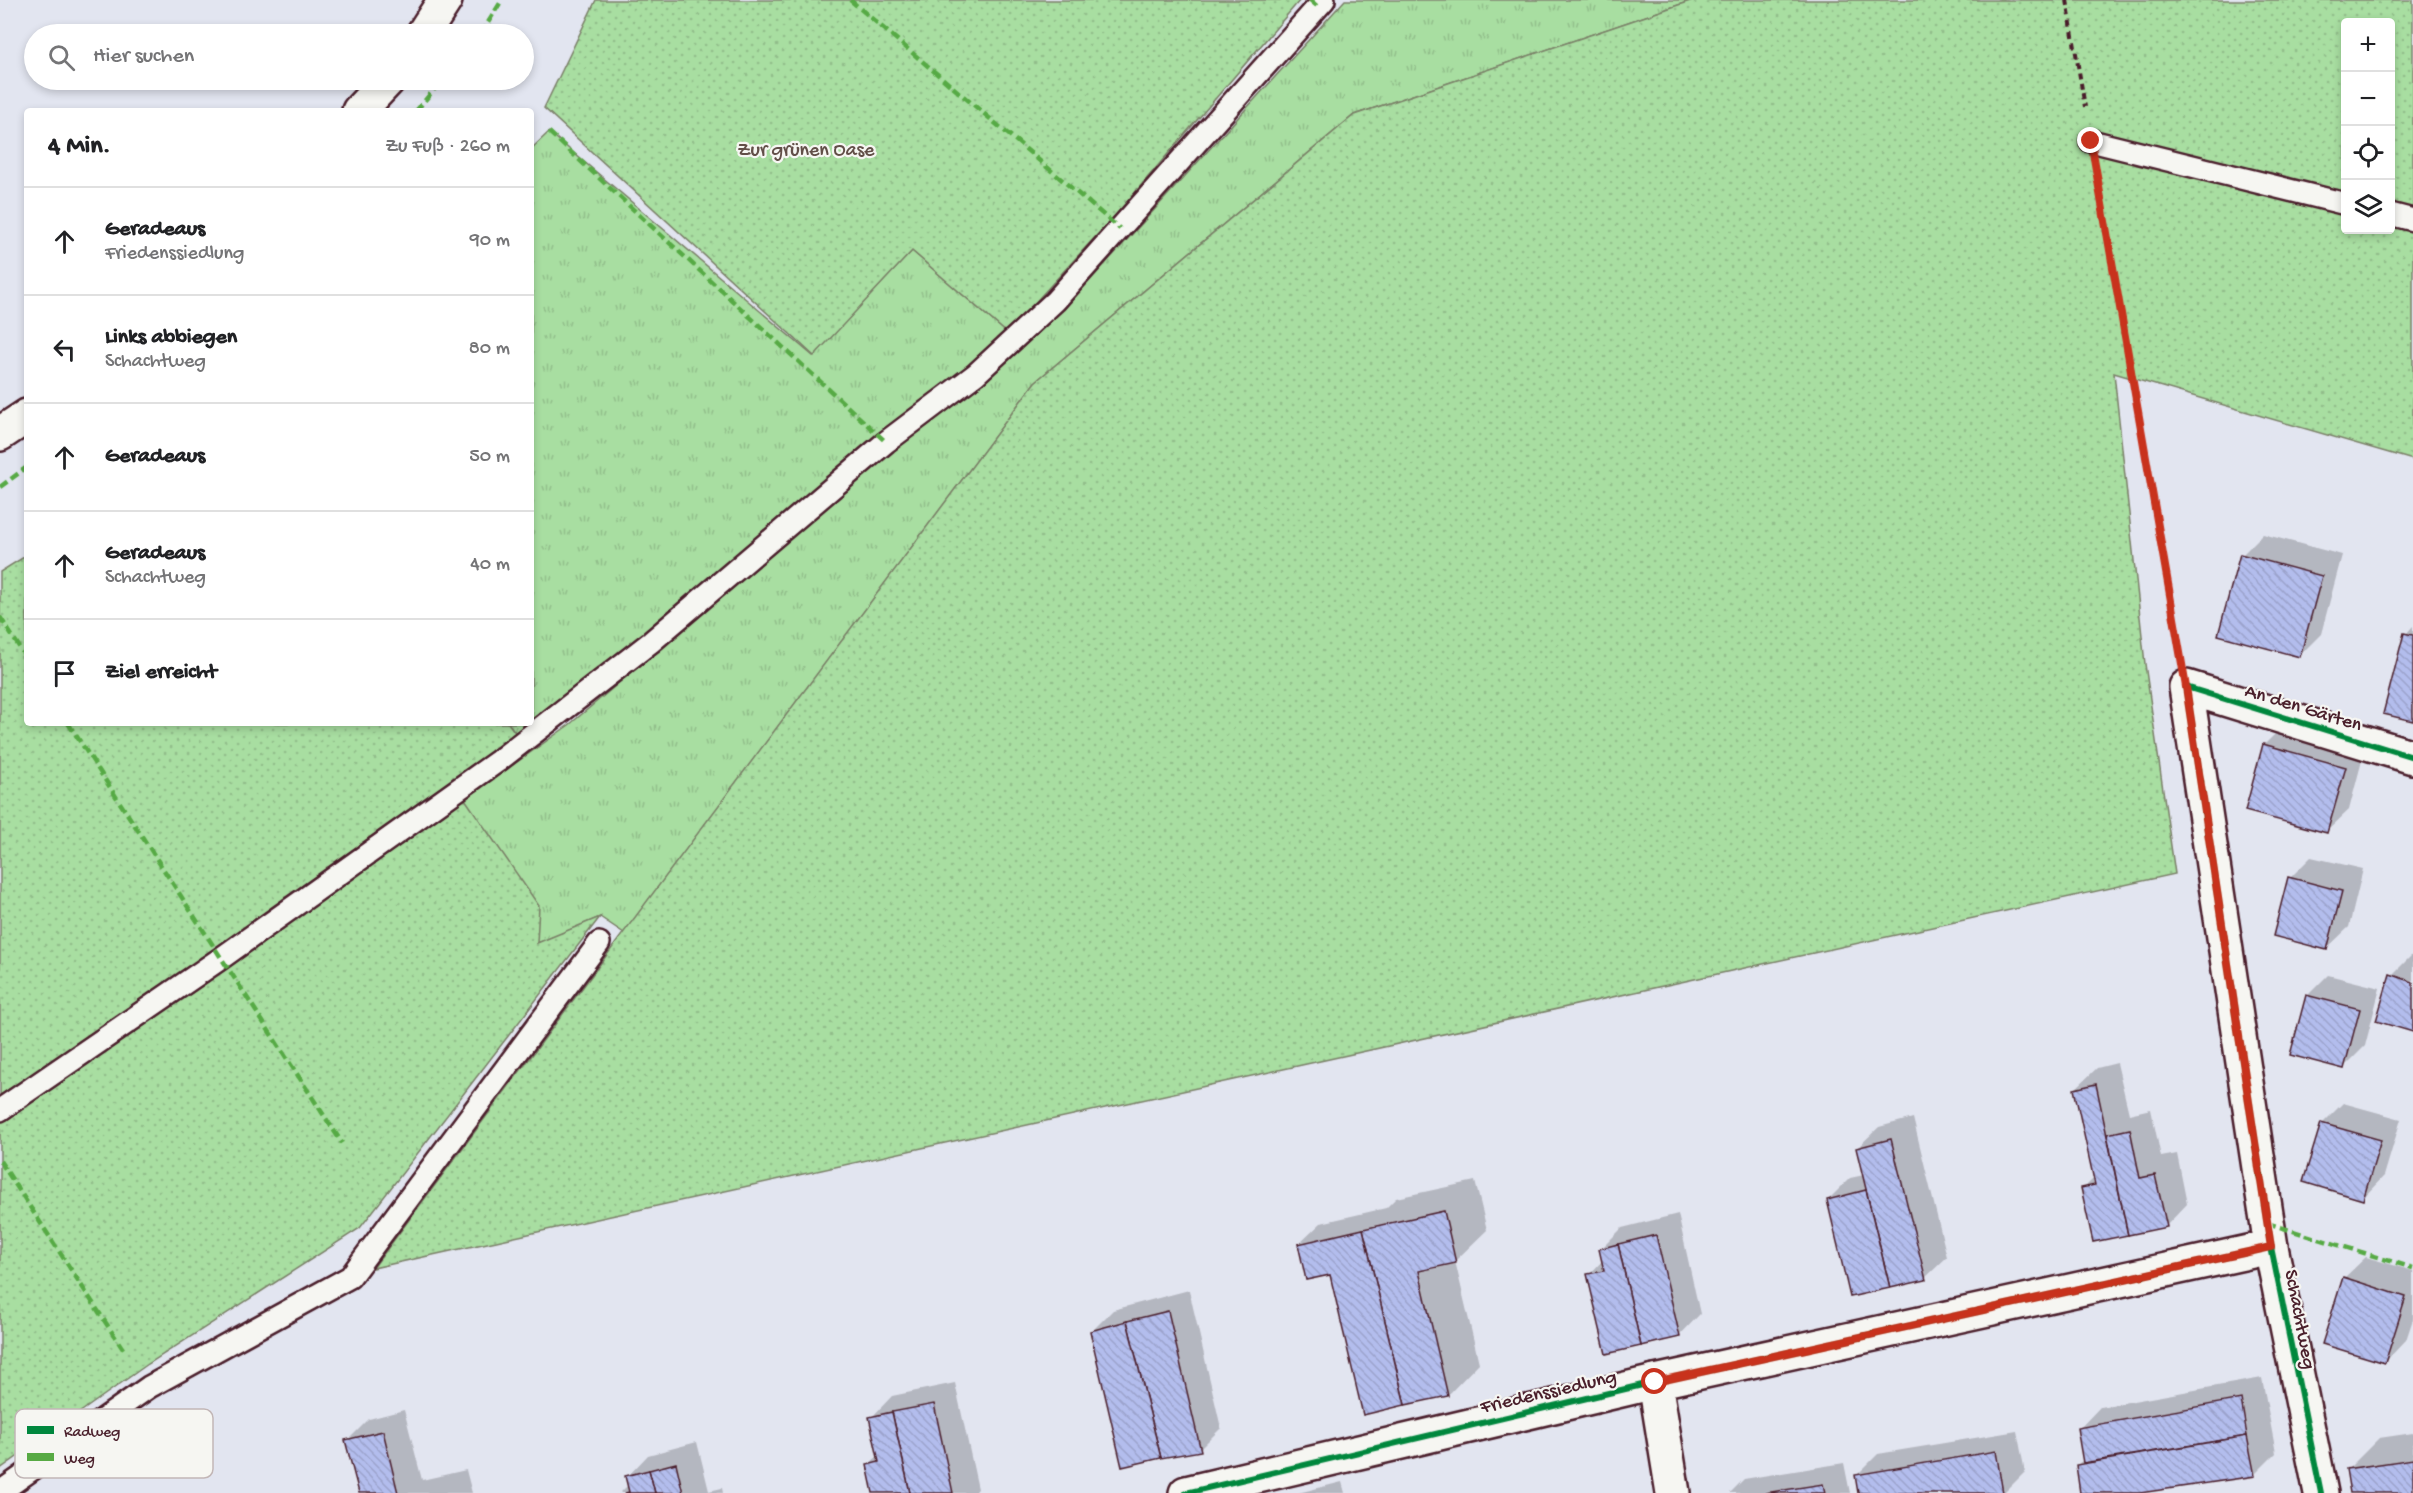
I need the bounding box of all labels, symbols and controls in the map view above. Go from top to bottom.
map controls [2341,18,2395,234]
button: + [2341,18,2395,72]
search box [24,24,534,90]
icon: search [45,41,78,74]
text: Hier suchen [93,44,194,70]
button: − [2341,72,2395,126]
button: locate [2341,126,2395,180]
route end [2077,127,2103,153]
text: 4 Min. [48,132,111,163]
text: Zu Fuß · 260 m [385,136,510,159]
park label: Zur grünen Oase [738,140,875,163]
button: layers [2341,180,2395,234]
text: Geradeaus [105,217,205,243]
icon: ahead [48,225,81,258]
text: 90 m [470,230,510,253]
text: Friedenssiedlung [105,243,244,266]
text: Links abbiegen [105,325,237,351]
icon: left [48,333,81,366]
text: 80 m [469,338,510,361]
text: Schachtweg [105,351,206,374]
icon: ahead [48,441,81,474]
text: Geradeaus [105,444,205,470]
text: 50 m [469,446,510,469]
text: Geradeaus [105,541,205,567]
icon: ahead [48,549,81,582]
text: 40 m [470,554,510,577]
text: Schachtweg [105,567,206,590]
icon: arrive [48,657,81,690]
text: Ziel erreicht [105,660,217,686]
street label: An den Gärten [2242,681,2365,738]
street label: Schachtweg [2278,1268,2319,1371]
street label: Friedenssiedlung [1477,1367,1619,1421]
route start [1641,1368,1667,1394]
legend [15,1409,213,1478]
text: Radweg [64,1424,120,1443]
text: Weg [64,1451,95,1470]

